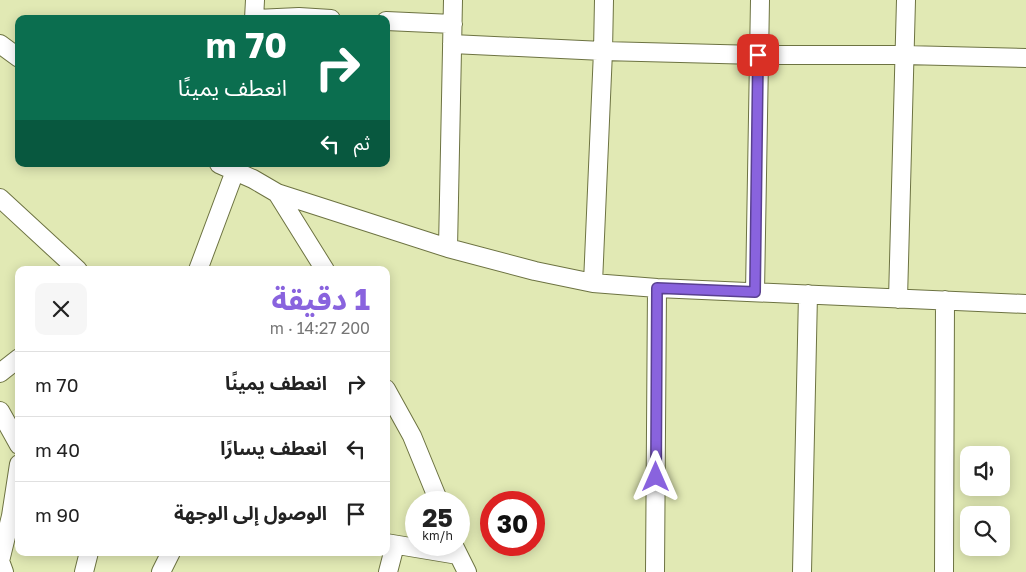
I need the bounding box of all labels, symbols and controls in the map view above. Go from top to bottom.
text: 70 m [206,24,287,66]
pin [737,34,779,76]
icon: right [305,35,370,100]
icon: arrive [744,41,772,69]
text: انعطف يمينًا [178,74,287,101]
icon: left [316,130,344,158]
text: ثم [354,131,370,154]
text: 1 دقيقة [272,281,370,317]
button: close [35,283,87,335]
text: 200 m · 14:27 [270,318,370,338]
icon: right [342,370,370,398]
text: انعطف يمينًا [225,371,327,394]
text: 70 m [35,373,78,396]
icon: left [342,435,370,463]
text: انعطف يسارًا [220,436,327,459]
text: 40 m [35,438,80,461]
map controls [960,446,1010,556]
button: sound [960,446,1010,496]
position arrow [629,450,681,502]
speed limit sign: 30 [480,491,545,556]
icon: arrive [342,500,370,528]
text: الوصول إلى الوجهة [174,501,327,524]
text: 25 [422,502,453,533]
text: 90 m [35,503,80,526]
button: search [960,506,1010,556]
text: km/h [422,528,453,543]

